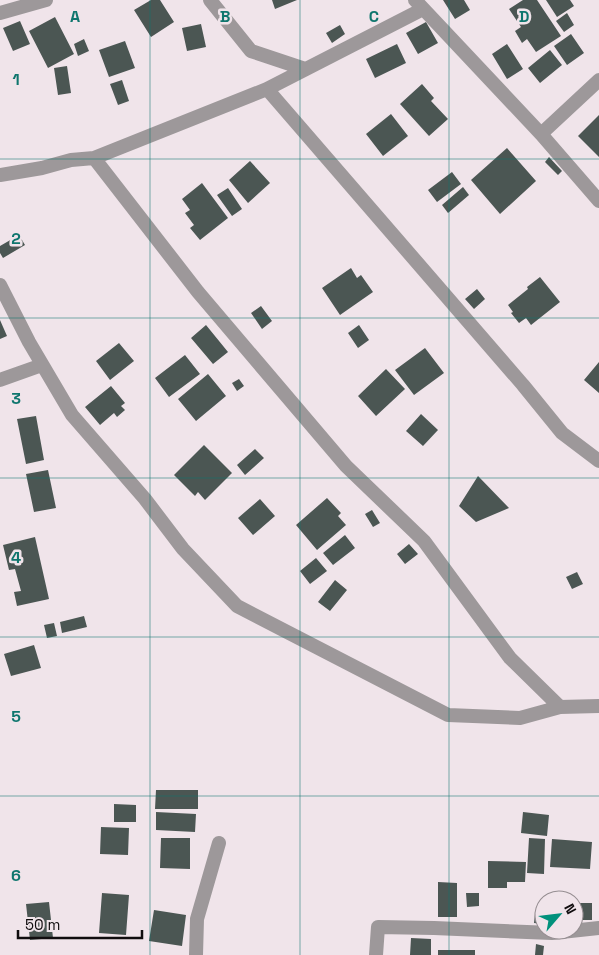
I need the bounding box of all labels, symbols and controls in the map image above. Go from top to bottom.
text: A [70,6,80,27]
text: B [220,6,230,27]
text: C [369,6,379,27]
text: D [519,6,529,27]
text: 1 [12,69,20,90]
text: 2 [11,228,21,249]
text: 3 [11,388,21,409]
text: 4 [11,547,21,568]
text: 5 [11,706,21,727]
text: 6 [11,865,21,886]
north arrow [534,890,584,940]
text: N [560,901,581,917]
scale bar [18,908,141,940]
text: 50 m [25,915,60,934]

